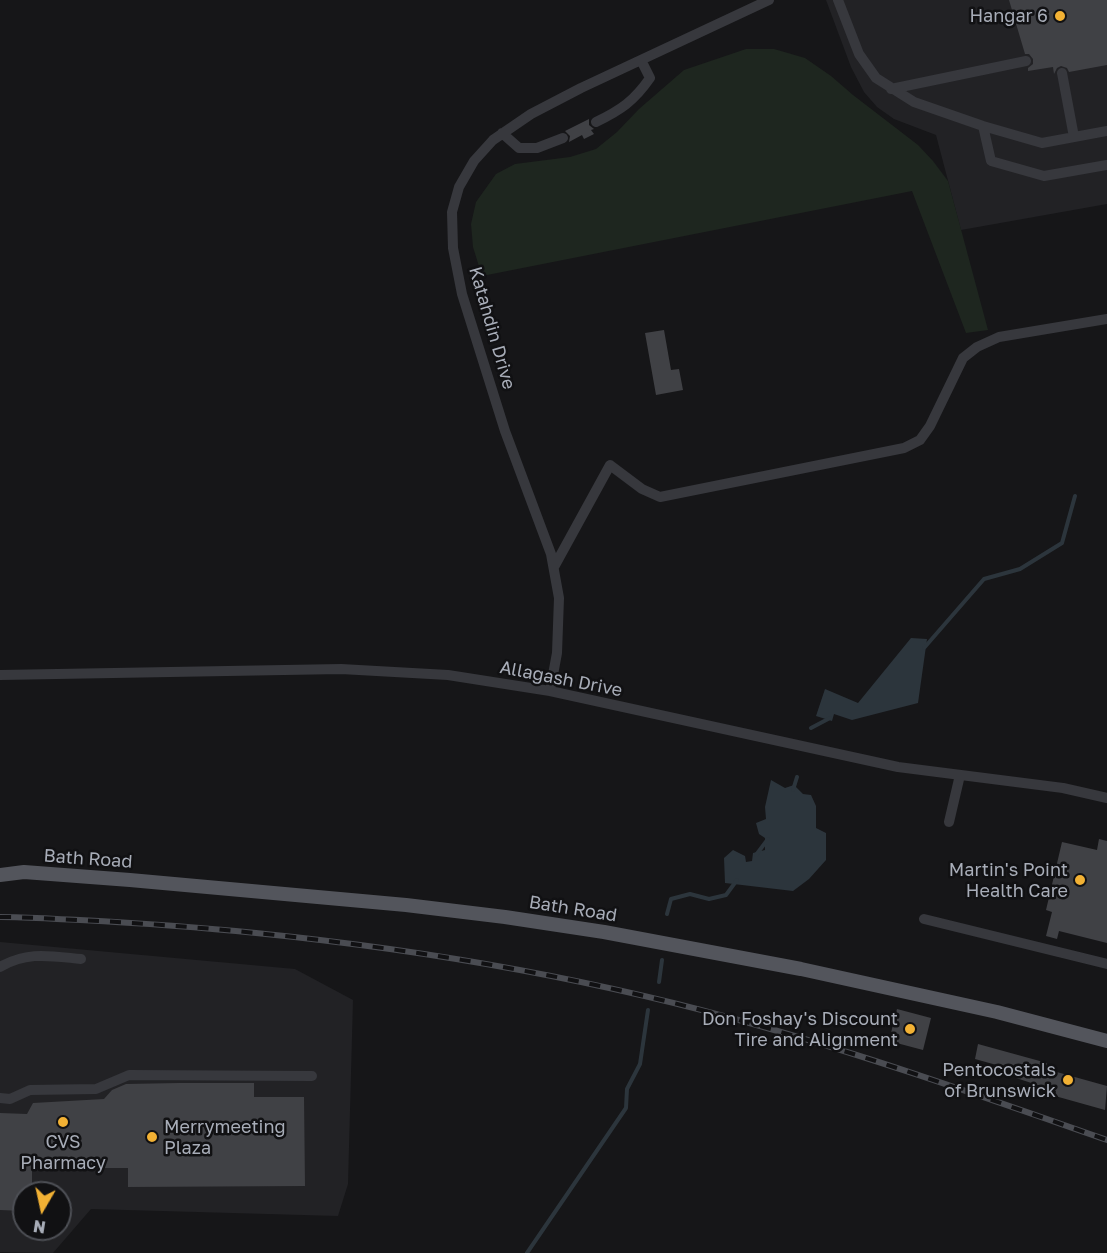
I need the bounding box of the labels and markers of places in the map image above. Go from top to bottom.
place label: Hangar 6 [969,5,1048,27]
marker: Hangar 6 [1053,9,1067,23]
place label: Martin's Point Health Care [949,859,1068,902]
marker: Martin's Point Health Care [1073,873,1087,887]
place label: Don Foshay's Discount Tire and Alignment [702,1008,898,1050]
marker: Don Foshay's Discount Tire and Alignment [903,1022,917,1036]
place label: Pentocostals of Brunswick [942,1059,1056,1102]
marker: Pentocostals of Brunswick [1061,1073,1075,1087]
marker: CVS Pharmacy [56,1115,70,1129]
place label: Merrymeeting Plaza [164,1116,286,1158]
marker: Merrymeeting Plaza [145,1130,159,1144]
place label: CVS Pharmacy [20,1131,106,1174]

